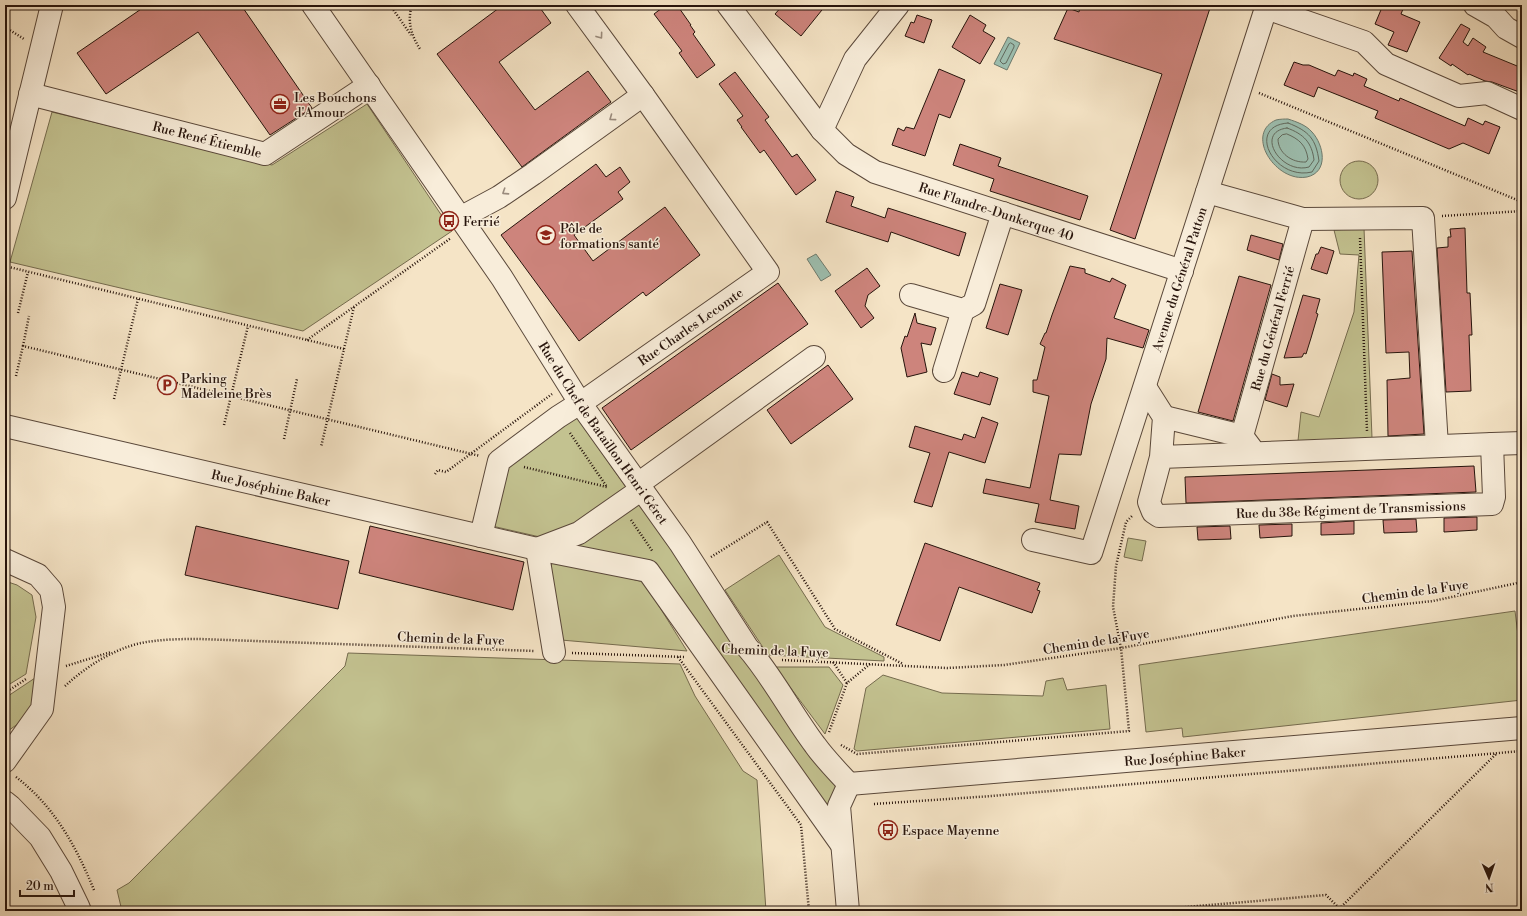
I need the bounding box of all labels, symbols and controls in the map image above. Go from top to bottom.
one-way arrow [596,32,603,39]
place label: Les Bouchons d'Amour [294,90,377,121]
office icon: Les Bouchons d'Amour [269,93,291,115]
one-way arrow [609,113,616,120]
street label: Rue René Étiemble [151,119,264,162]
street label: Rue Flandre-Dunkerque 40 [916,180,1076,245]
one-way arrow [502,188,509,195]
street label: Avenue du Général Patton [1149,205,1211,355]
bus stop icon: Ferrié [438,210,460,232]
place label: Ferrié [463,214,500,230]
place label: Pôle de formations santé [560,221,659,252]
school or university icon: Pôle de formations santé [535,224,557,246]
street label: Rue du Général Ferrié [1248,264,1299,393]
street label: Rue Charles Lecomte [635,285,747,370]
street label: Rue du Chef de Bataillon Henri Géret [535,339,671,528]
place label: Parking Madeleine Brès [181,371,272,402]
parking icon: Parking Madeleine Brès [156,374,178,396]
street label: Rue Joséphine Baker [210,467,332,510]
street label: Rue du 38e Régiment de Transmissions [1235,498,1466,522]
street label: Chemin de la Fuye [1361,577,1470,607]
street label: Chemin de la Fuye [1042,626,1151,658]
street label: Chemin de la Fuye [397,629,505,649]
street label: Chemin de la Fuye [721,641,829,661]
street label: Rue Joséphine Baker [1123,744,1247,770]
bus stop icon: Espace Mayenne [877,819,899,841]
place label: Espace Mayenne [902,823,1000,839]
north arrow [1469,858,1509,898]
scale bar [20,872,74,898]
text: 20 m [26,879,54,894]
text: N [1484,880,1494,894]

